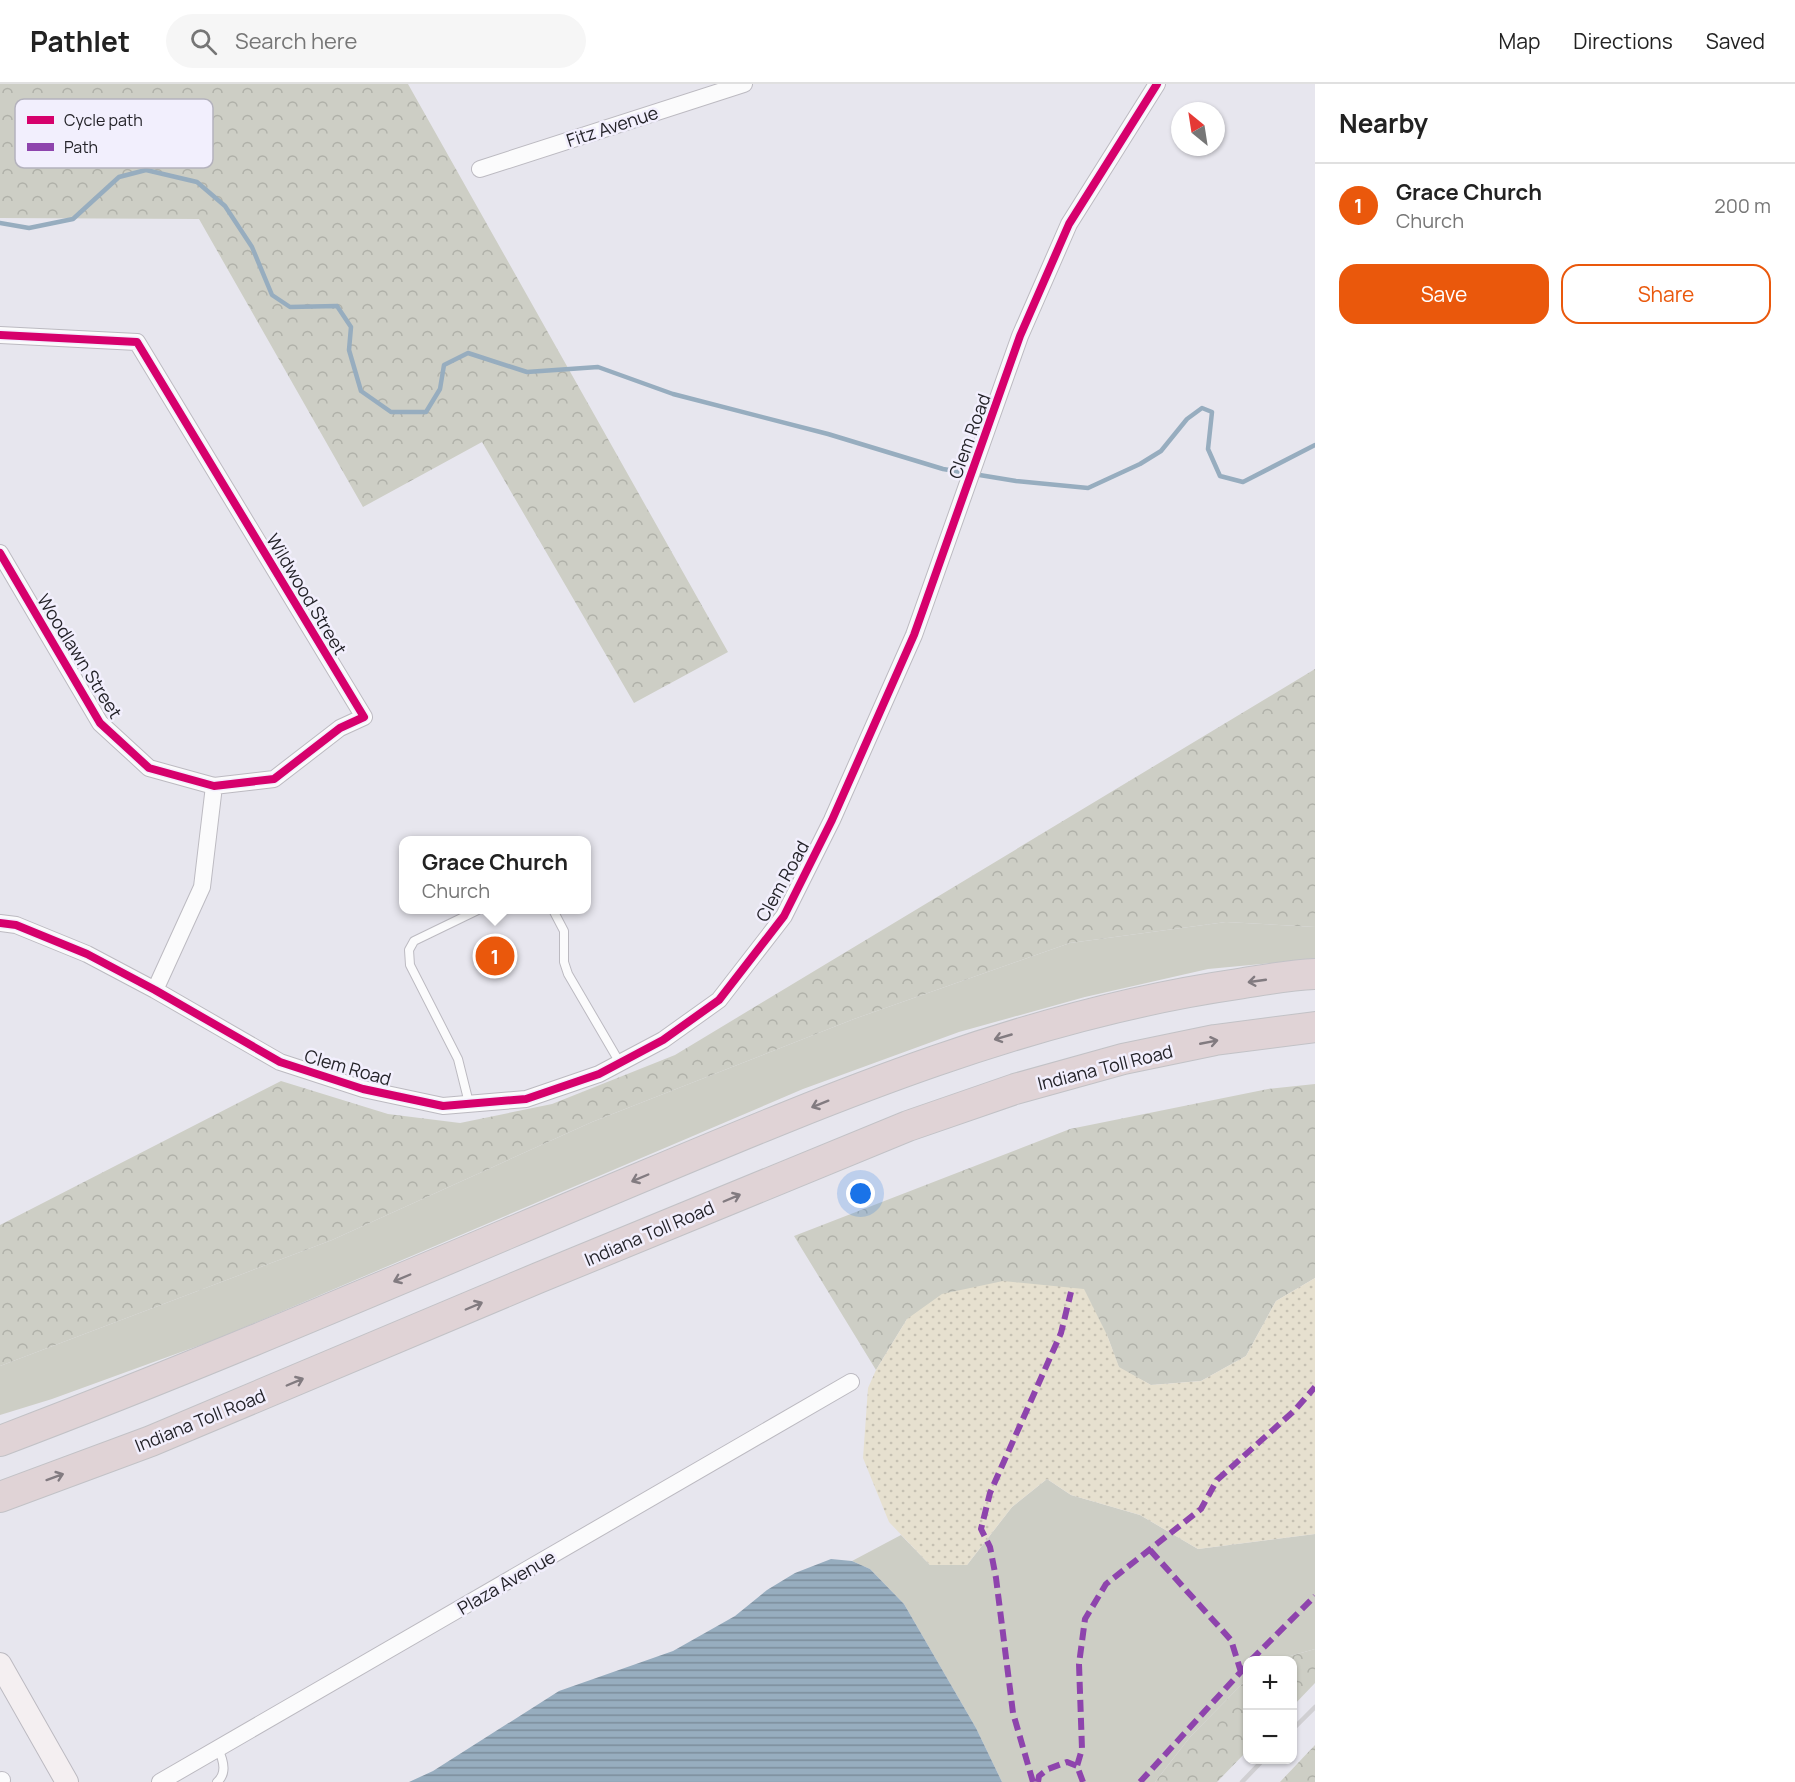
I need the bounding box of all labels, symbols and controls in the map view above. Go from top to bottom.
search box [166,14,586,68]
text: Pathlet [30,22,130,60]
icon: search [187,25,220,58]
text: Search here [235,26,357,56]
text: Map [1499,27,1540,55]
text: Directions [1573,27,1673,55]
text: Saved [1706,27,1765,55]
legend [15,99,213,168]
street label: Fitz Avenue [563,100,661,152]
north arrow [1171,102,1225,156]
text: Nearby [1339,105,1428,141]
text: Cycle path [64,109,143,131]
text: Path [64,136,98,158]
text: Grace Church [1396,177,1542,207]
text: 1 [1354,192,1363,219]
text: 200 m [1714,192,1771,219]
text: Church [1396,207,1464,234]
button: Save [1339,264,1549,324]
button: Share [1561,264,1771,324]
street label: Clem Road [943,390,995,482]
street label: Wildwood Street [261,529,353,659]
street label: Woodlawn Street [32,589,128,723]
popup [399,836,591,914]
street label: Clem Road [750,836,814,926]
text: Grace Church [422,847,568,877]
text: Church [422,877,490,904]
pin: 1 [476,934,514,978]
one-way arrow [1248,975,1267,986]
one-way arrow [994,1032,1013,1043]
one-way arrow [1198,1036,1218,1047]
street label: Indiana Toll Road [1035,1039,1175,1095]
street label: Clem Road [302,1043,394,1091]
one-way arrow [811,1099,830,1110]
one-way arrow [631,1173,649,1184]
your location [846,1179,875,1208]
one-way arrow [722,1192,740,1203]
street label: Indiana Toll Road [581,1195,717,1271]
one-way arrow [393,1274,411,1285]
one-way arrow [465,1299,483,1311]
one-way arrow [285,1375,303,1387]
street label: Indiana Toll Road [131,1383,269,1457]
one-way arrow [45,1470,64,1481]
street label: Plaza Avenue [453,1544,559,1620]
map controls [1243,1656,1297,1764]
button: + [1243,1656,1297,1710]
button: − [1243,1710,1297,1764]

